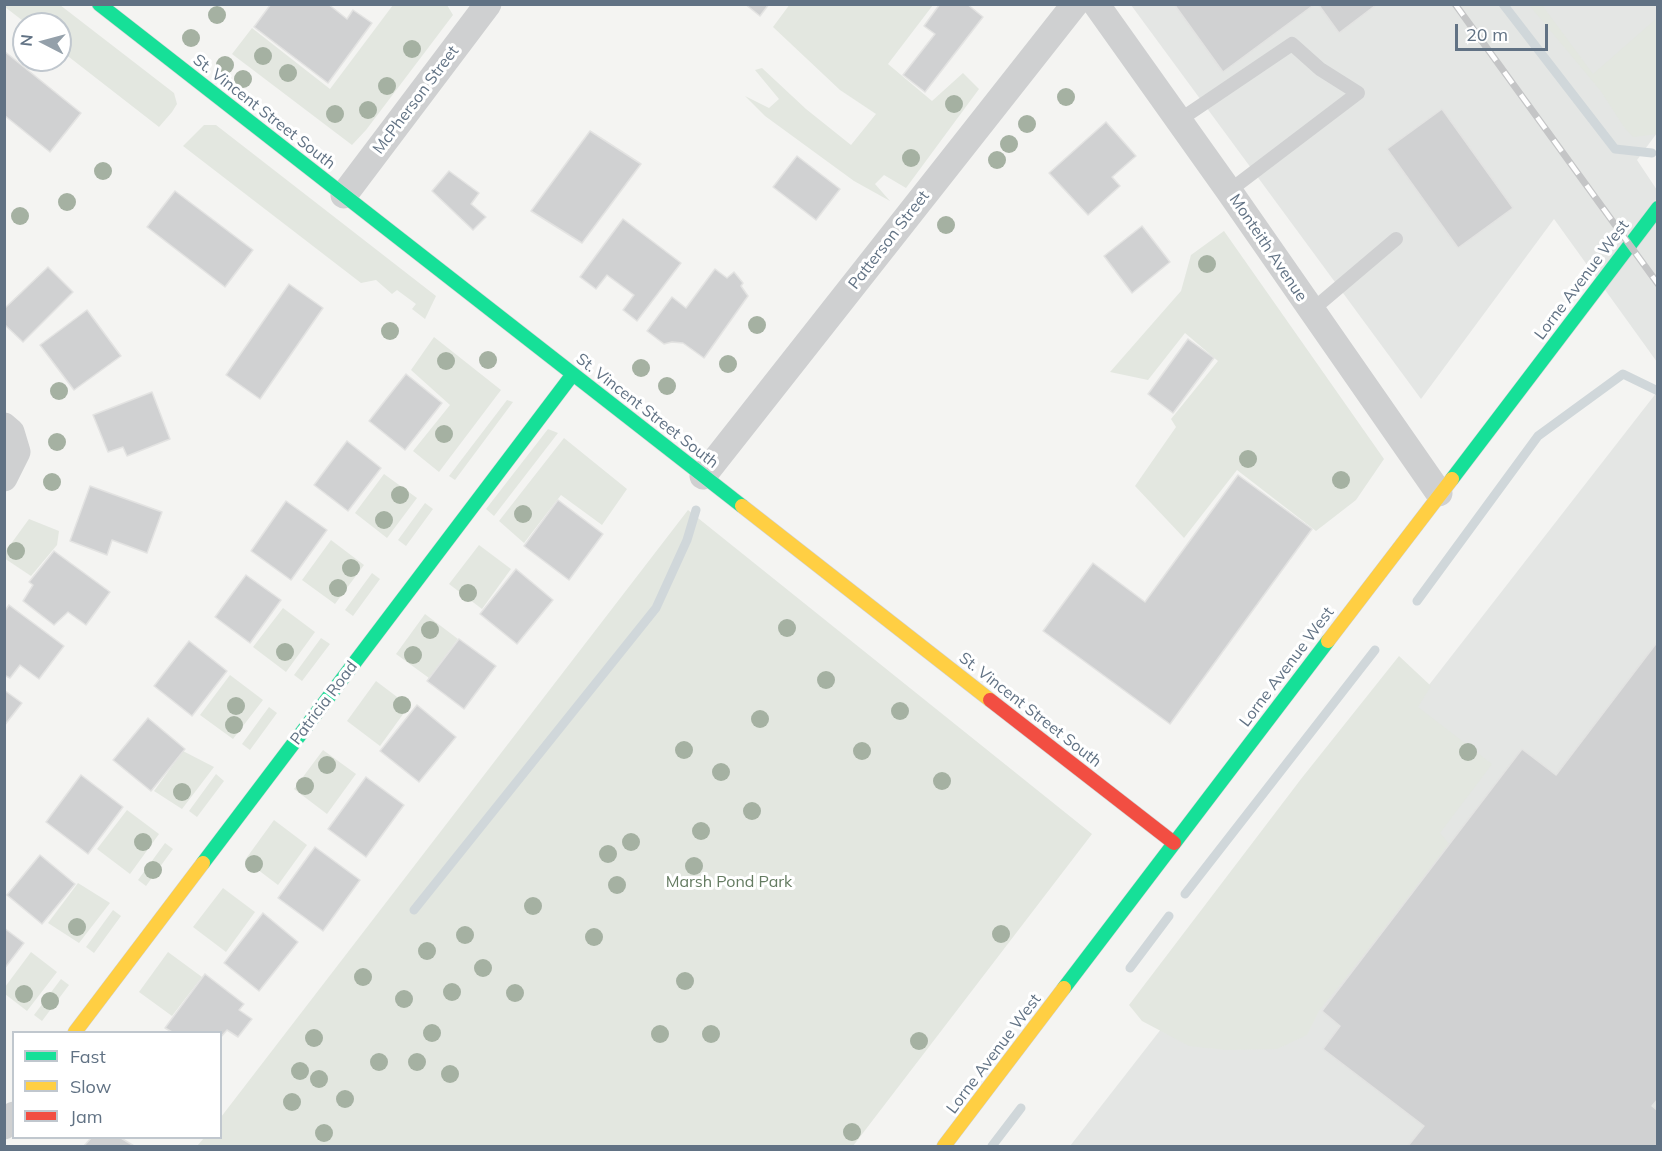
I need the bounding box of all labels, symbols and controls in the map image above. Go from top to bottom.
north arrow [12,12,72,72]
scale bar [1458,12,1551,50]
text: 20 m [1466,23,1508,46]
text: N [16,33,37,47]
street label: McPherson Street [369,42,463,158]
street label: St. Vincent Street South [189,50,339,174]
street label: Patterson Street [845,187,933,293]
street label: Monteith Avenue [1225,191,1311,305]
street label: Lorne Avenue West [1531,216,1633,344]
street label: St. Vincent Street South [572,349,722,473]
street label: Lorne Avenue West [1236,603,1338,731]
street label: St. Vincent Street South [955,648,1105,772]
street label: Patricia Road [286,657,362,749]
park label: Marsh Pond Park [666,872,792,892]
street label: Lorne Avenue West [943,990,1045,1118]
legend [12,1031,222,1139]
text: Fast [70,1045,106,1068]
text: Slow [70,1075,111,1098]
text: Jam [70,1105,103,1128]

